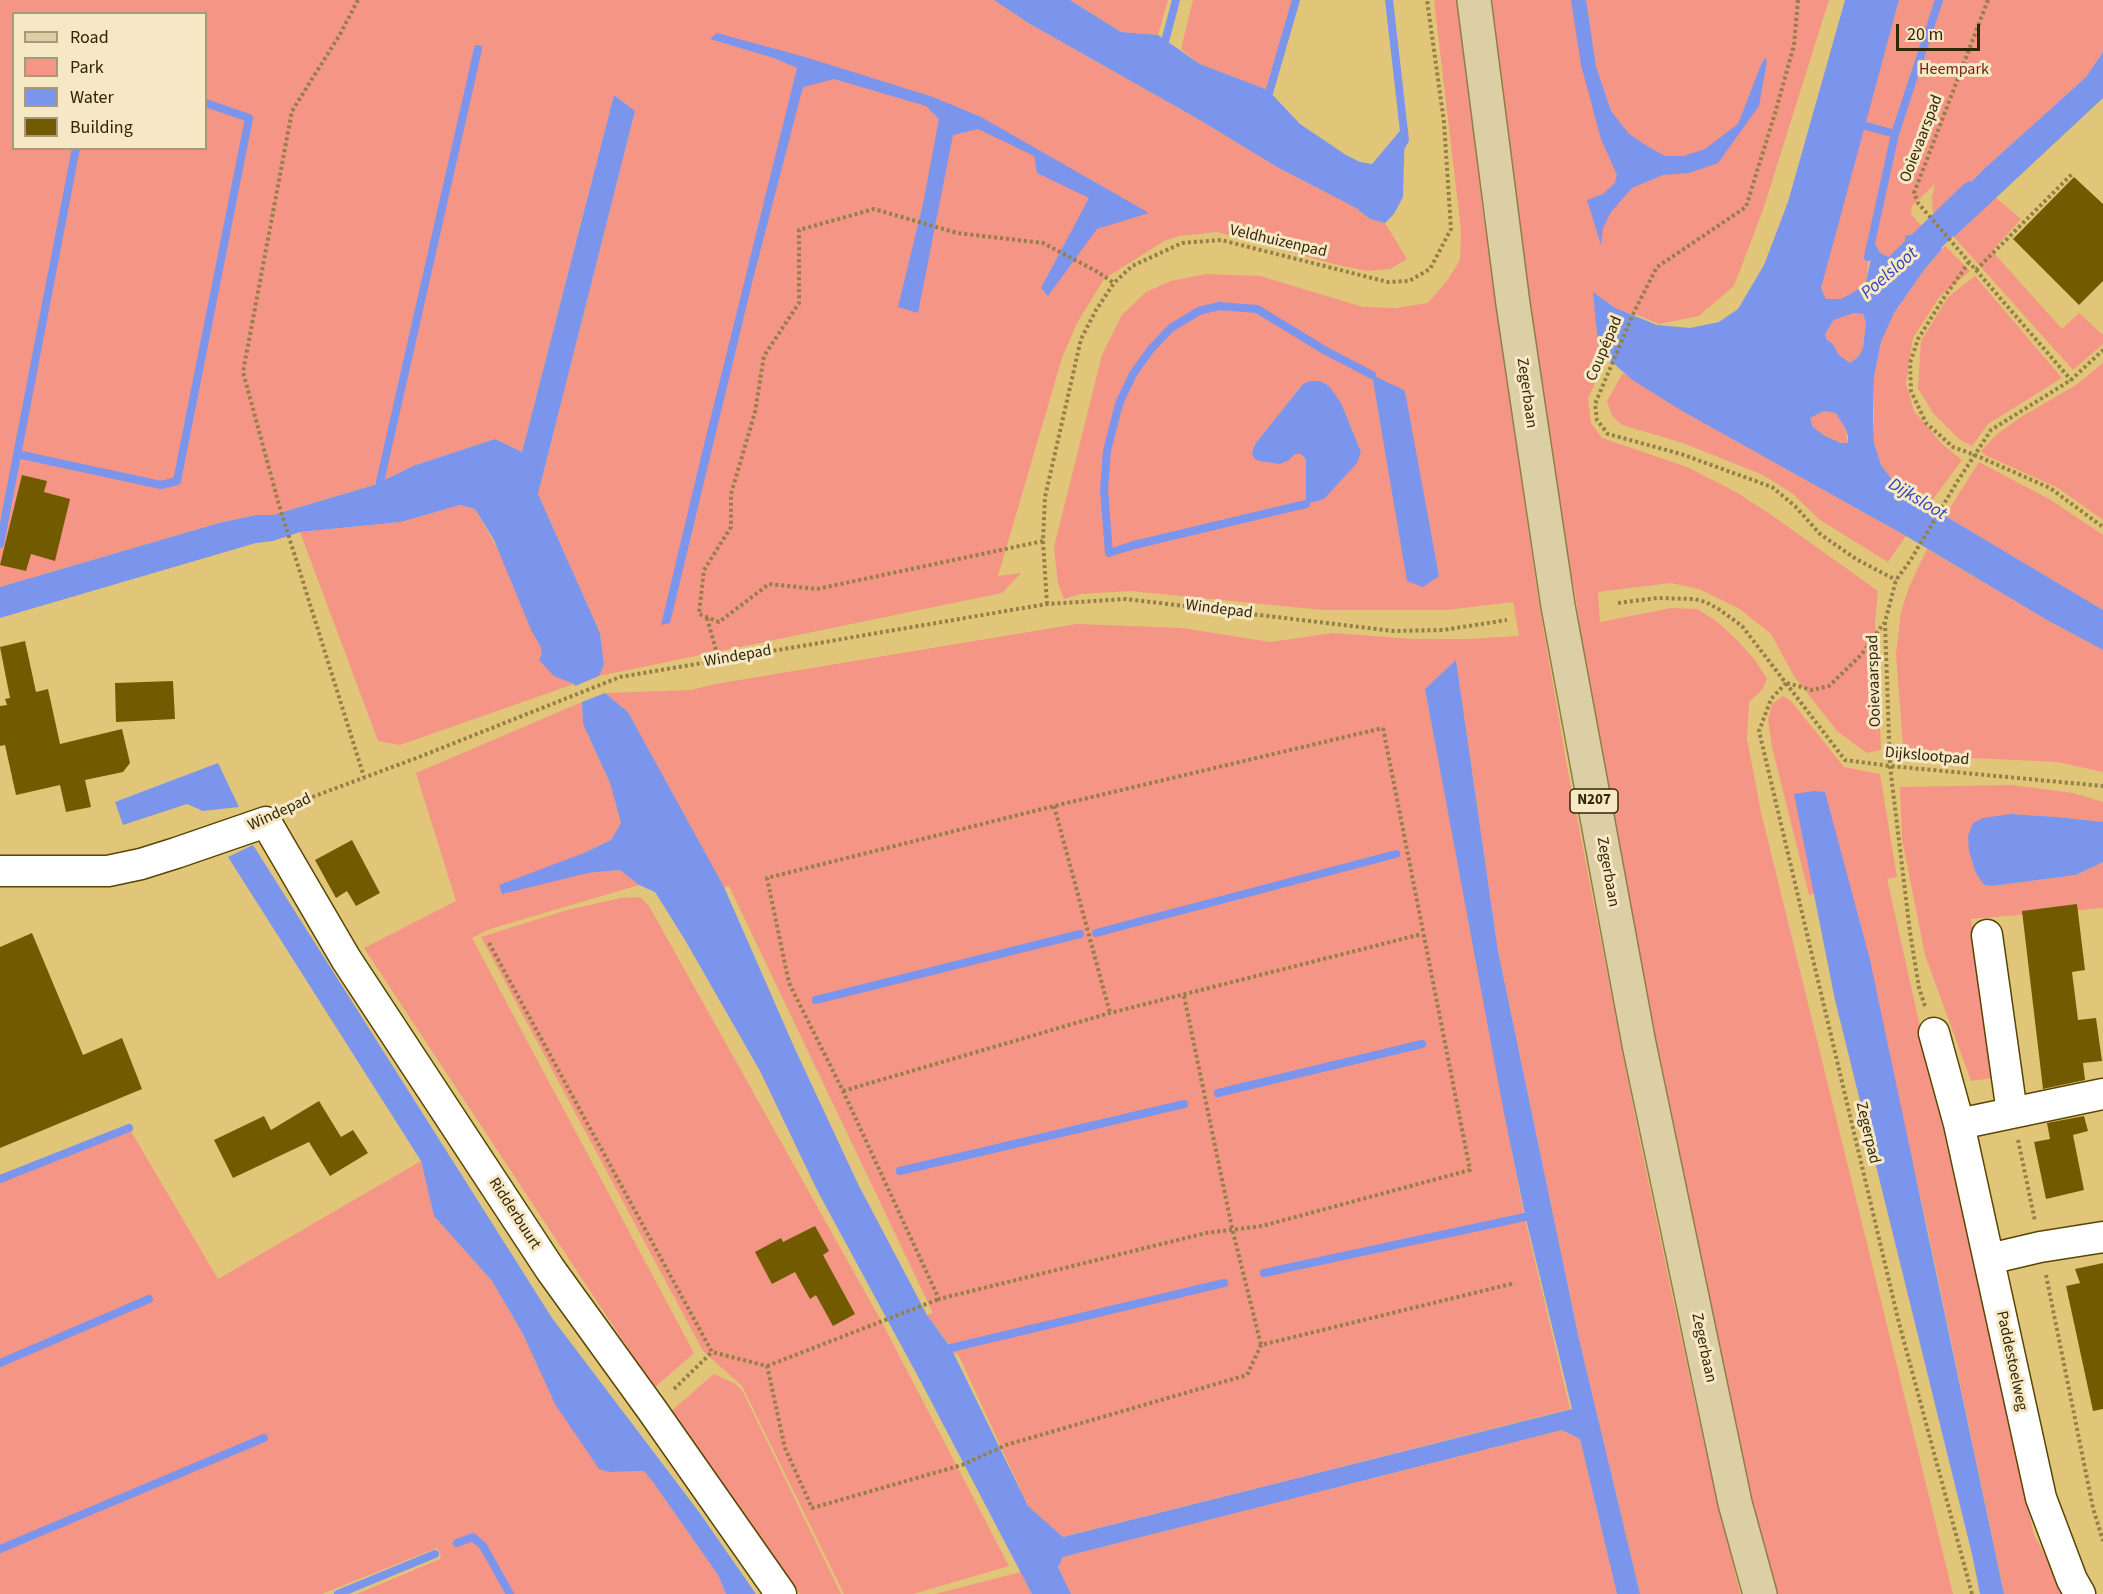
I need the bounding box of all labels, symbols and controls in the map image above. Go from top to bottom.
legend [12,12,207,150]
scale bar [1899,12,1983,50]
text: 20 m [1907,22,1943,47]
text: Road [70,25,109,50]
text: Park [70,55,104,80]
park label: Heempark [1919,60,1989,80]
text: Water [70,85,114,110]
street label: Ooievaarspad [1896,92,1948,186]
text: Building [70,115,133,140]
street label: Veldhuizenpad [1228,221,1328,263]
water label: Poelsloot [1857,244,1923,304]
street label: Coupépad [1583,314,1627,384]
street label: Zegerbaan [1512,357,1540,429]
water label: Dijksloot [1884,474,1950,526]
street label: Windepad [1184,596,1254,624]
street label: Ooievaarspad [1864,635,1886,727]
street label: Windepad [703,642,773,672]
street label: Dijkslootpad [1884,744,1970,770]
road number: N207 [1570,789,1618,813]
street label: Windepad [245,790,315,836]
street label: Zegerbaan [1591,835,1623,909]
street label: Zegerpad [1851,1100,1883,1166]
street label: Ridderbuurt [484,1175,544,1253]
street label: Paddestoelweg [1991,1309,2031,1413]
street label: Zegerbaan [1686,1311,1720,1385]

